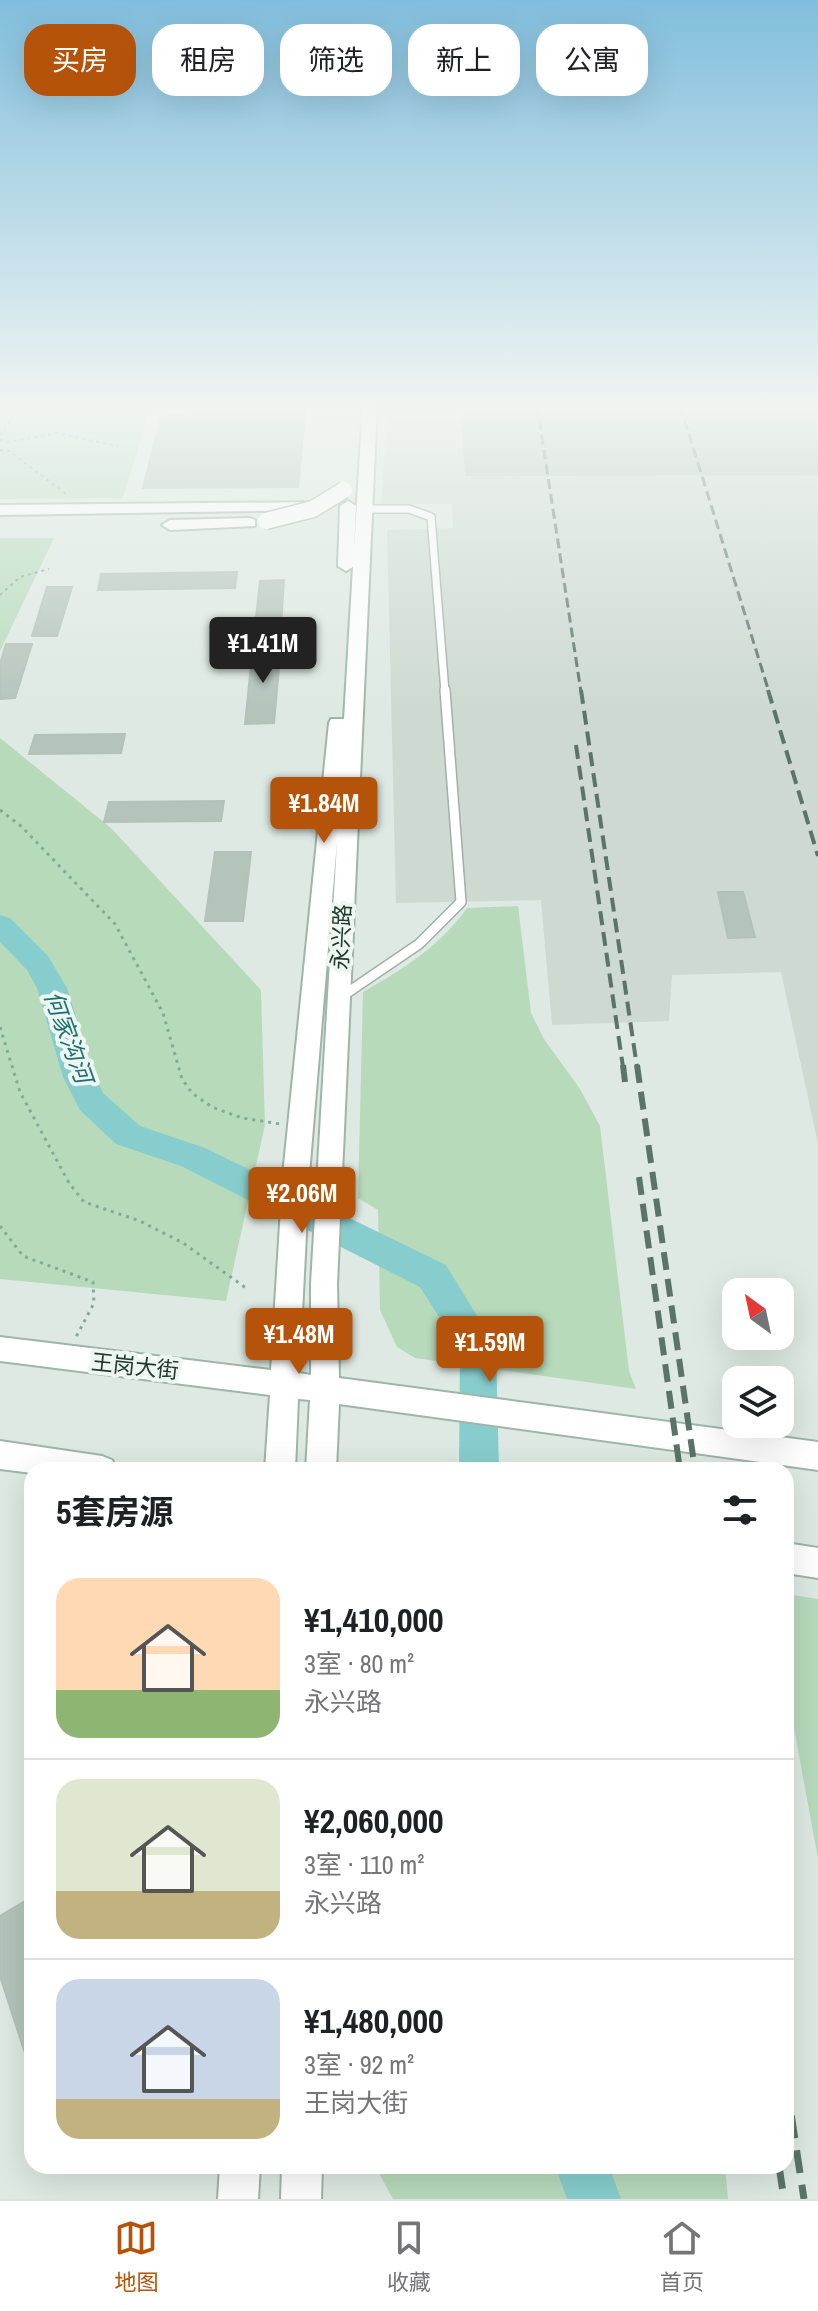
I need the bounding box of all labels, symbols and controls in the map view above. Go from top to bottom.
chip: 买房 [24,24,136,96]
chip: 租房 [152,24,264,96]
chip: 筛选 [280,24,392,96]
chip: 新上 [408,24,520,96]
chip: 公寓 [536,24,648,96]
pin: ¥1.41M [198,617,328,685]
text: ¥1.41M [227,625,299,660]
pin: ¥1.84M [259,777,389,845]
text: ¥1.84M [288,785,360,820]
street label: 永兴路 [324,903,358,971]
water label: 何家沟河 [37,986,102,1091]
pin: ¥2.06M [237,1167,367,1235]
text: ¥2.06M [266,1175,338,1210]
north arrow [722,1278,794,1350]
map controls [722,1278,794,1438]
pin: ¥1.48M [234,1308,364,1376]
text: ¥1.48M [263,1316,335,1351]
pin: ¥1.59M [425,1316,555,1384]
text: ¥1.59M [454,1324,526,1359]
street label: 王岗大街 [90,1346,180,1386]
button: layers [722,1366,794,1438]
icon: filters [718,1488,762,1532]
text: 5套房源 [56,1489,174,1535]
text: ¥1,410,000 [304,1597,444,1643]
icon: home [120,1610,216,1706]
text: 3室 · 80 m² [304,1646,414,1681]
text: 永兴路 [304,1684,382,1719]
text: ¥2,060,000 [304,1798,444,1844]
icon: home [120,1811,216,1907]
text: 3室 · 110 m² [304,1847,424,1882]
text: 永兴路 [304,1885,382,1920]
text: ¥1,480,000 [304,1998,444,2044]
icon: home [120,2011,216,2107]
text: 3室 · 92 m² [304,2047,414,2082]
text: 王岗大街 [304,2085,408,2120]
tab: 地图 [114,2216,158,2297]
tab: 收藏 [387,2216,431,2297]
tab: 首页 [660,2216,704,2297]

